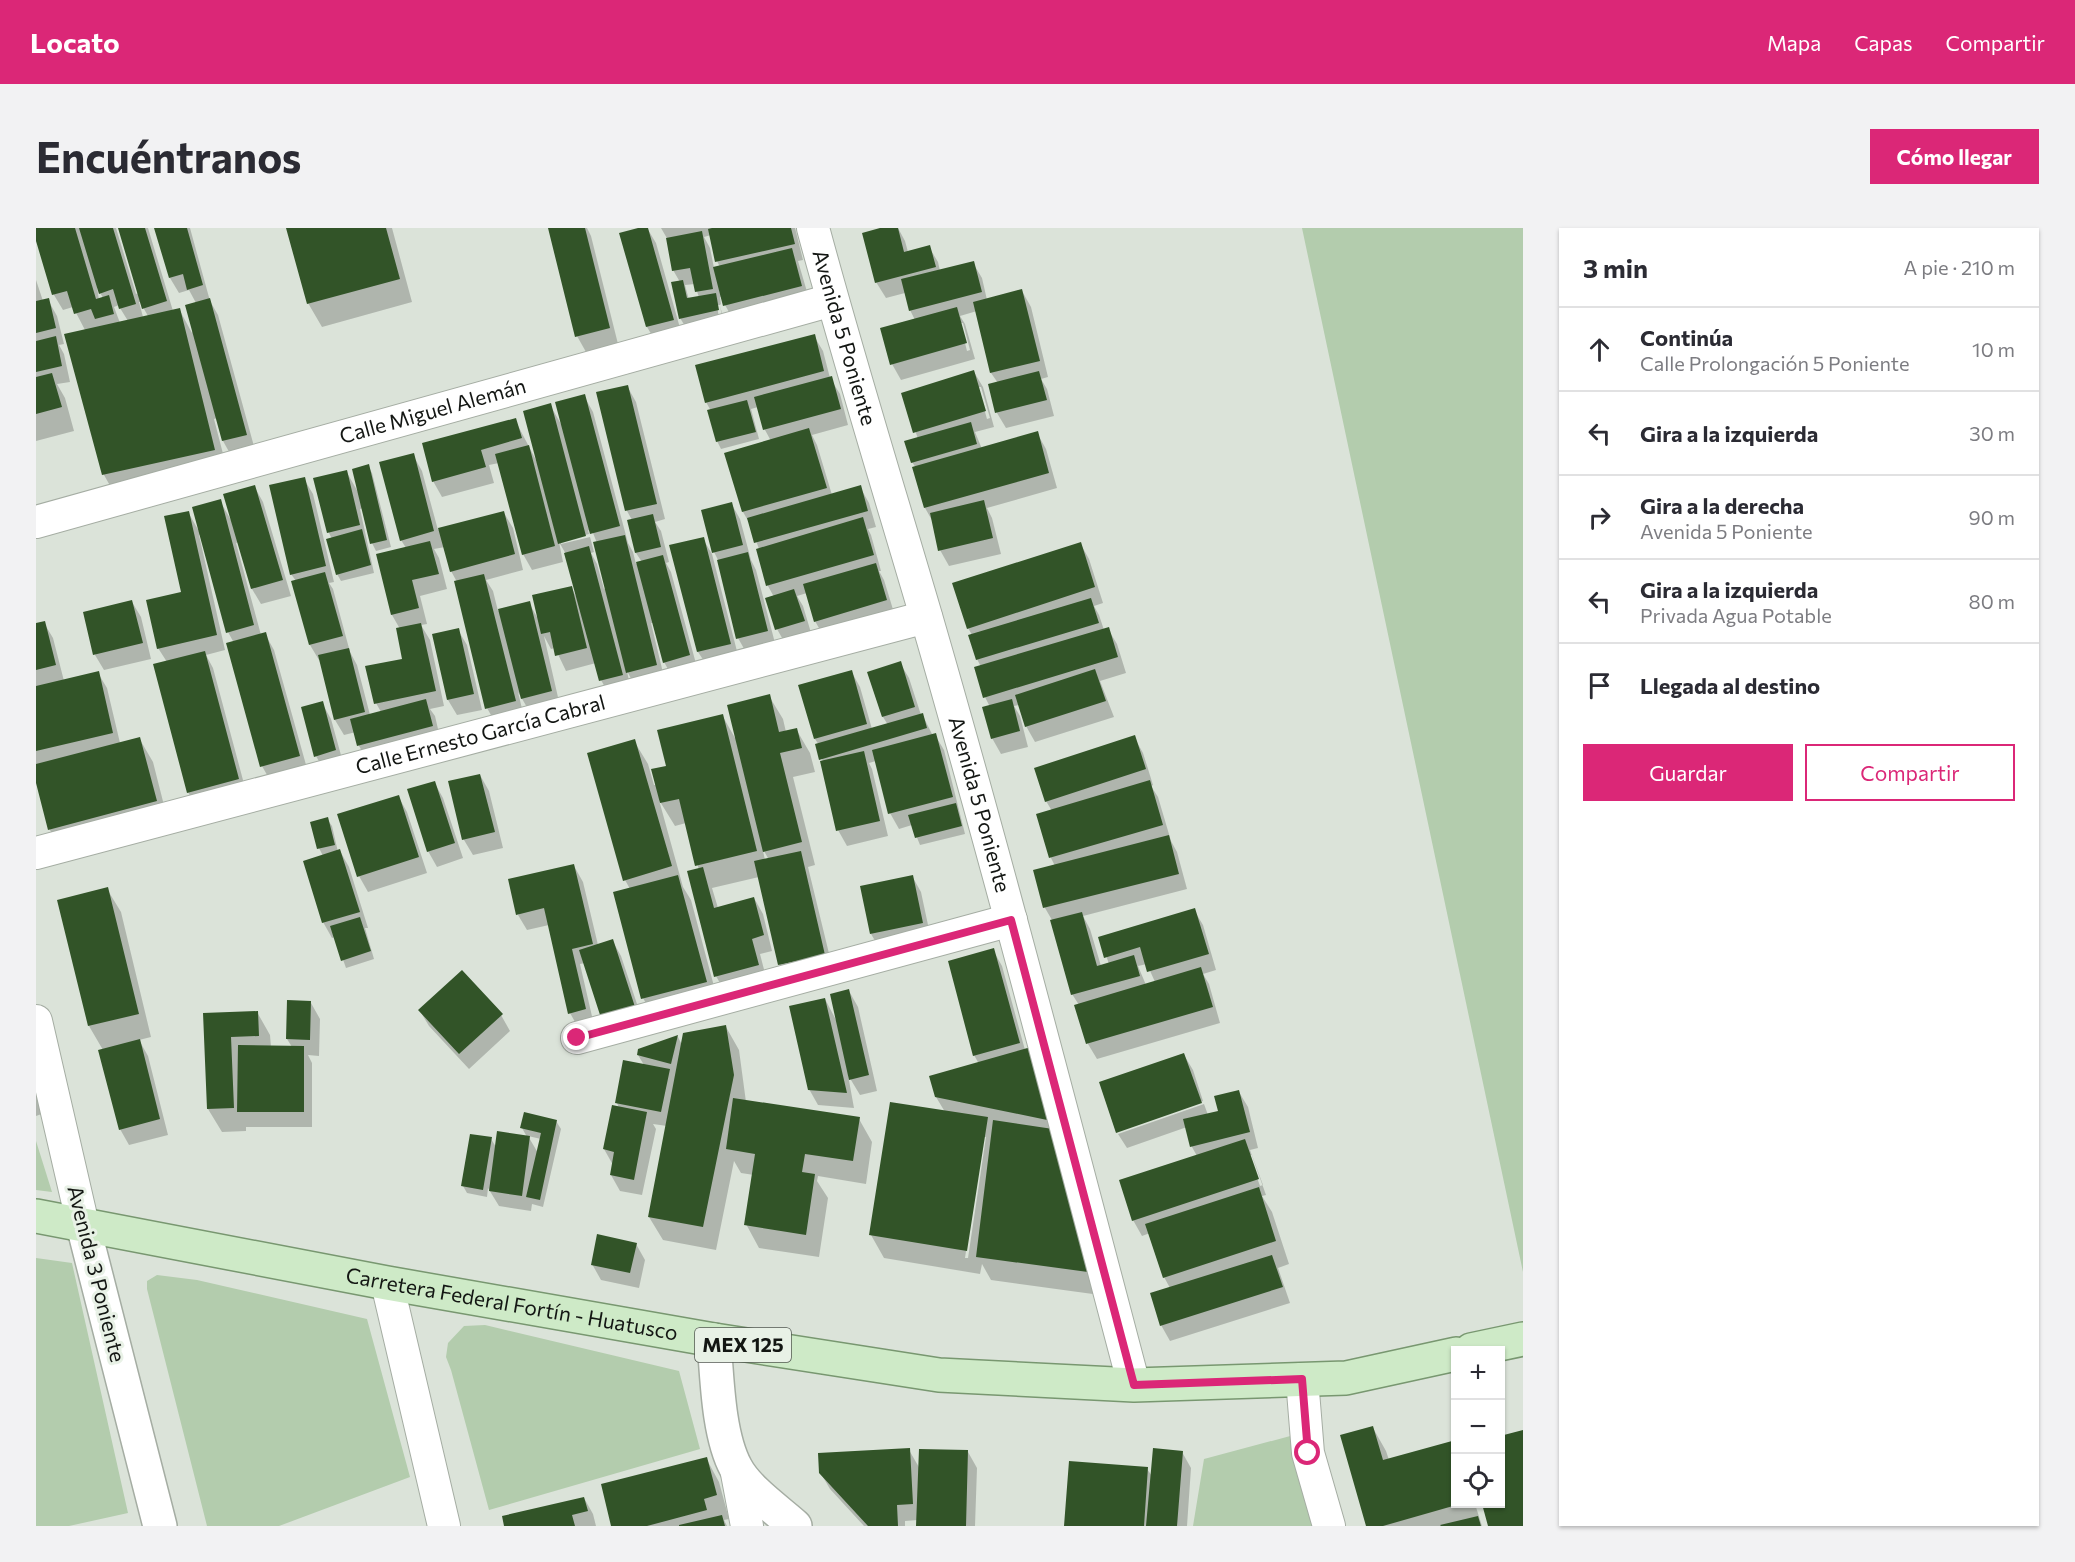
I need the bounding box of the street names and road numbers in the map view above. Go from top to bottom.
street label: Avenida 5 Poniente [808,247,883,428]
street label: Calle Miguel Alemán [336,372,528,448]
street label: Calle Ernesto García Cabral [353,689,608,779]
street label: Avenida 5 Poniente [944,713,1017,895]
street label: Avenida 3 Poniente [63,1183,131,1365]
street label: Carretera Federal Fortín - Huatusco [344,1261,680,1345]
road number: MEX 125 [695,1328,791,1362]

